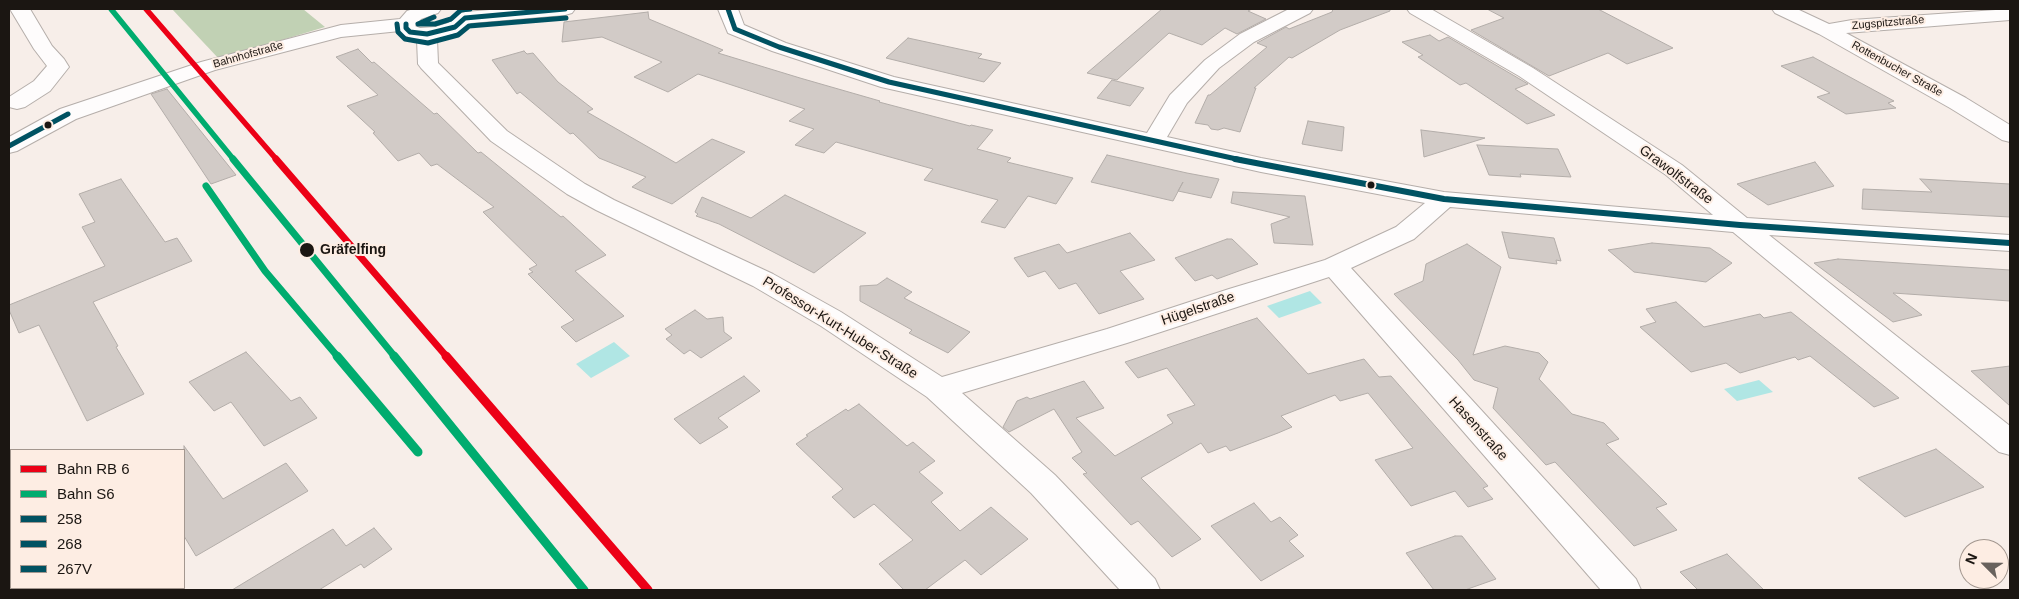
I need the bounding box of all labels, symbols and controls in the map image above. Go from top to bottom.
street label: Zugspitzstraße [1851,13,1925,33]
street label: Rottenbucher Straße [1849,38,1945,100]
street label: Bahnhofstraße [212,39,284,71]
unlabelled marker [43,120,53,130]
street label: Grawolfstraße [1636,142,1716,208]
unlabelled marker [1366,180,1376,190]
marker: Gräfelfing [298,241,316,259]
place label: Gräfelfing [320,242,386,258]
street label: Professor-Kurt-Huber-Straße [759,273,921,383]
street label: Hügelstraße [1159,289,1237,329]
street label: Hasenstraße [1445,394,1511,464]
legend [10,449,185,589]
text: Bahn RB 6 [57,460,130,477]
text: Bahn S6 [57,485,115,502]
text: 258 [57,510,82,527]
text: 268 [57,535,82,552]
north arrow [1959,539,2009,589]
text: N [1962,551,1980,566]
text: 267V [57,560,92,577]

